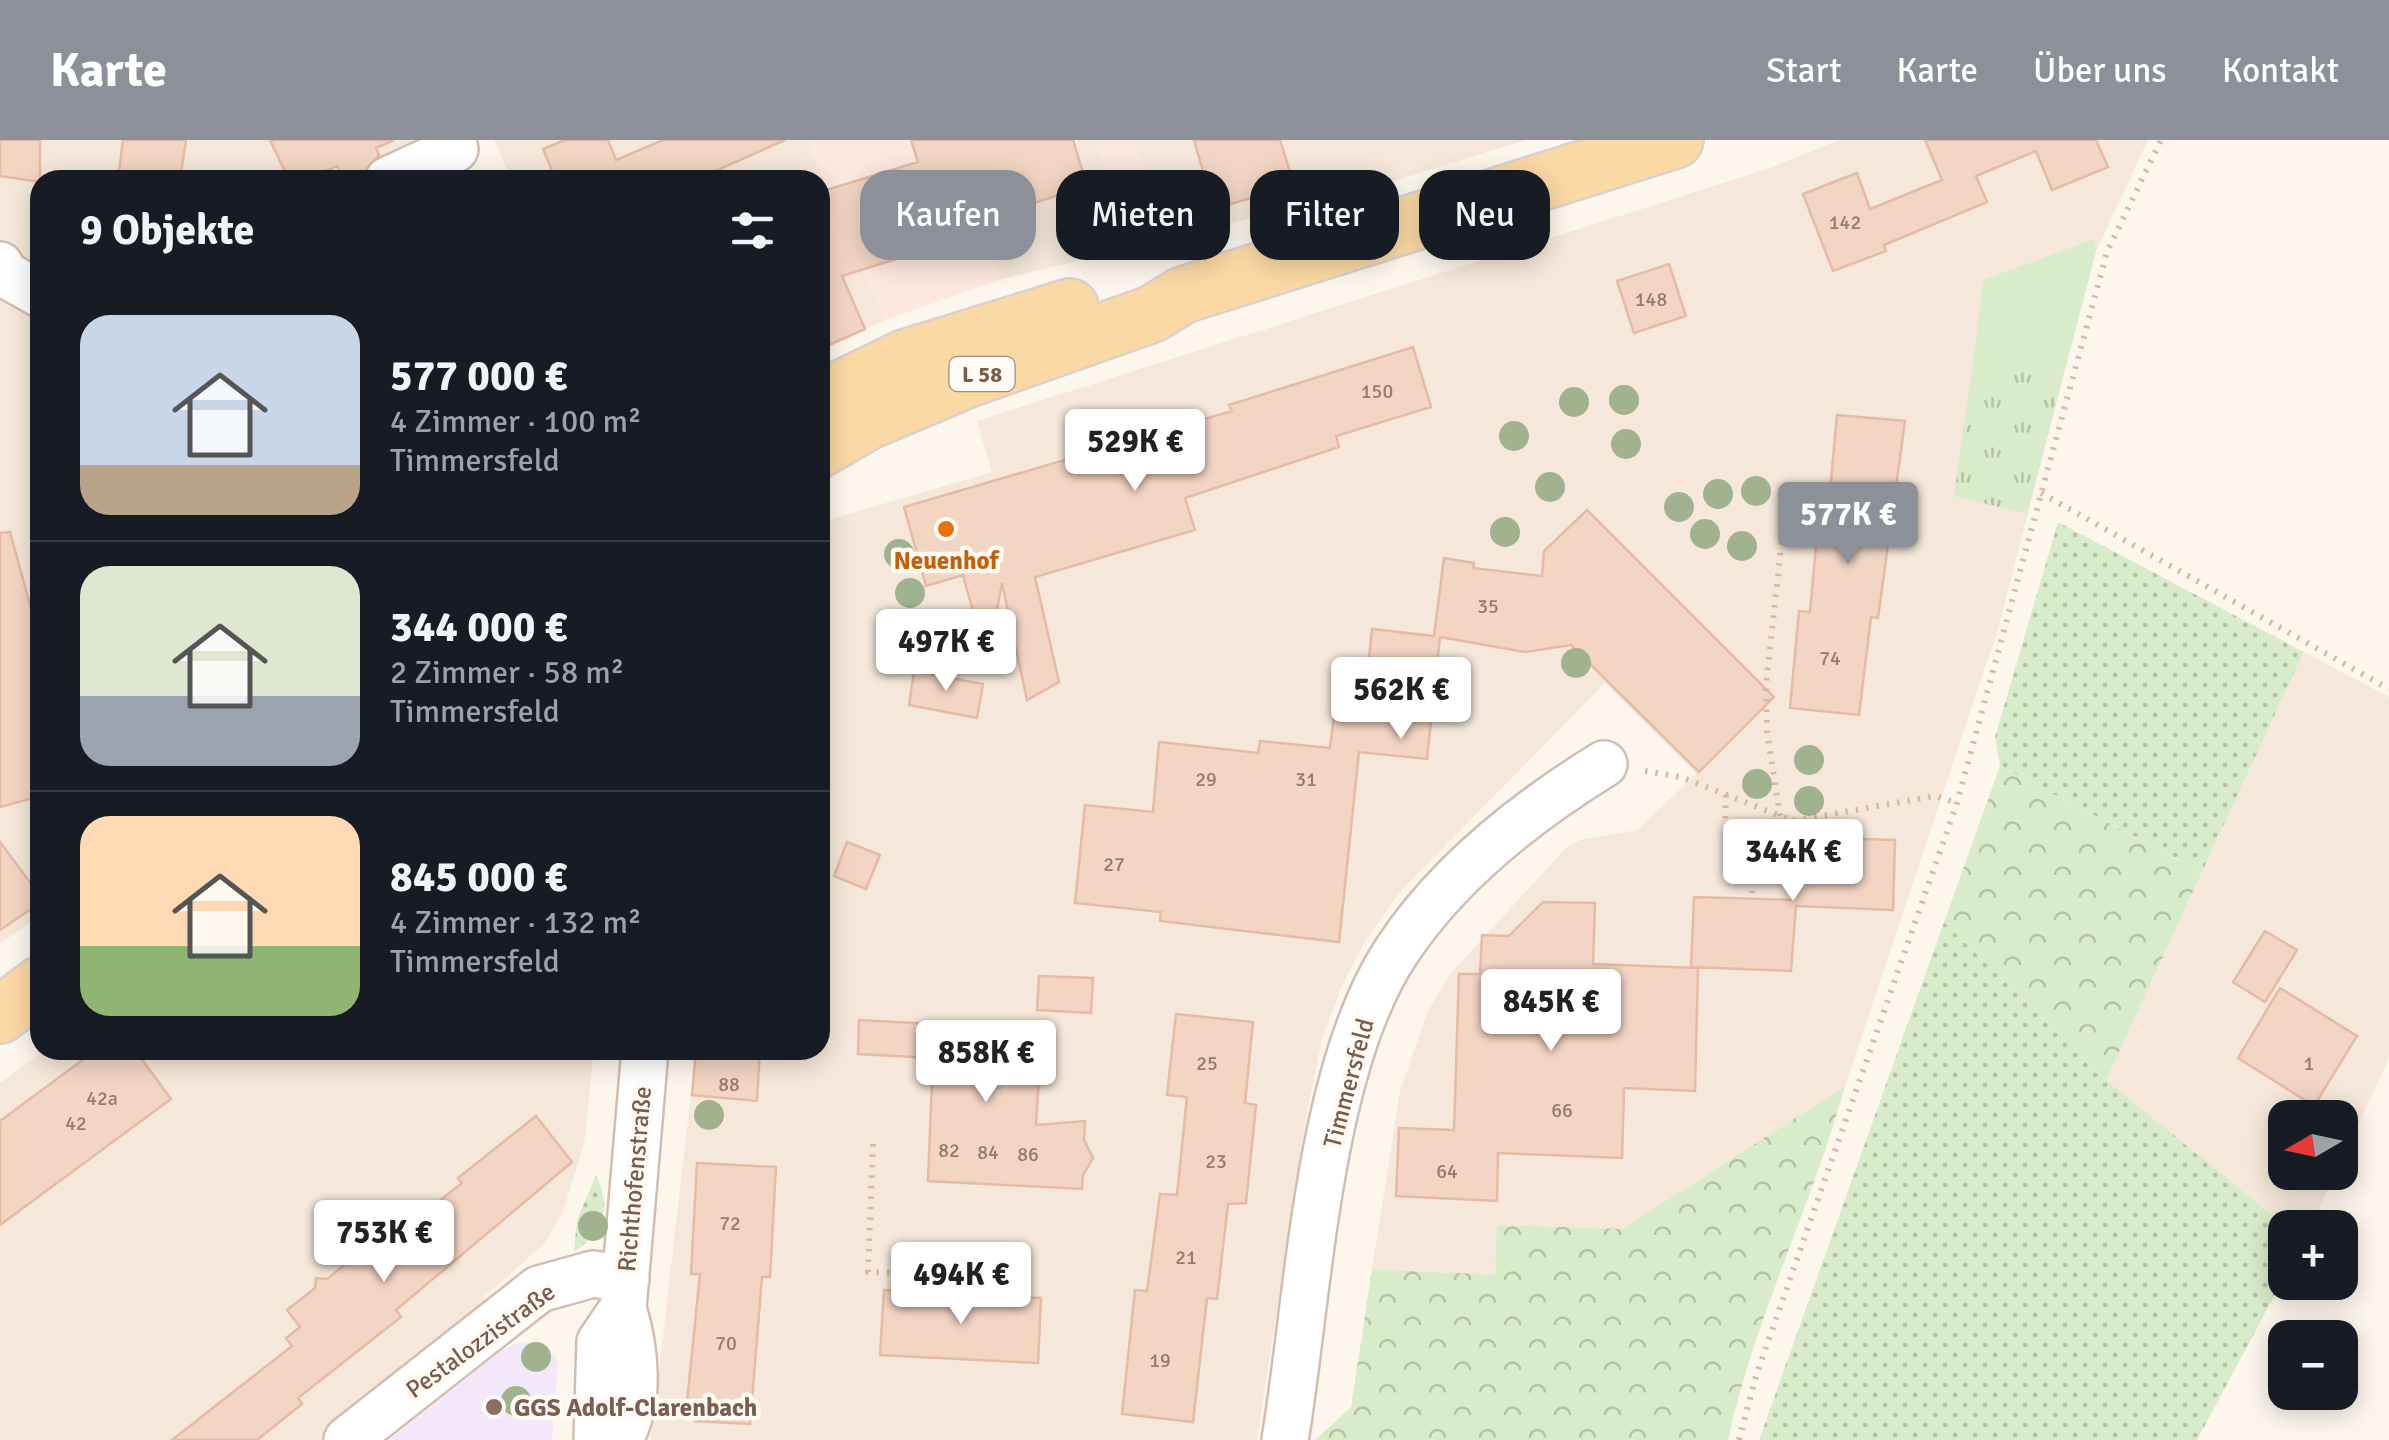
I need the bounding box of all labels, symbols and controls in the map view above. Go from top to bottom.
text: Karte [50,41,167,100]
text: Start [1766,49,1841,92]
text: Karte [1896,49,1978,92]
text: Über uns [2033,49,2167,92]
text: Kontakt [2222,49,2339,92]
chip: Kaufen [860,170,1036,260]
chip: Mieten [1056,170,1230,260]
chip: Filter [1250,170,1399,260]
chip: Neu [1419,170,1550,260]
icon: filters [725,203,780,258]
text: 9 Objekte [80,205,254,256]
house number: 142 [1829,210,1861,235]
house number: 148 [1635,287,1667,312]
text: 577 000 € [390,351,567,402]
icon: home [160,355,280,475]
road number: L 58 [950,357,1014,391]
house number: 150 [1361,379,1393,404]
text: 4 Zimmer · 100 m² [390,402,641,441]
pin: 529K € [1054,409,1216,494]
text: 529K € [1087,422,1183,461]
text: Timmersfeld [390,441,560,480]
pin: 577K € [1767,482,1929,567]
text: 577K € [1800,495,1896,534]
marker: Neuenhof [935,518,957,540]
place label: Neuenhof [893,545,1001,576]
house number: 35 [1477,594,1499,619]
text: 344 000 € [390,602,567,653]
icon: home [160,606,280,726]
pin: 497K € [865,609,1027,694]
text: 497K € [898,622,994,661]
house number: 74 [1819,646,1841,671]
text: 2 Zimmer · 58 m² [390,653,624,692]
pin: 562K € [1320,657,1482,742]
text: 562K € [1353,670,1449,709]
text: Timmersfeld [390,692,560,731]
house number: 29 [1195,767,1217,792]
house number: 31 [1295,767,1317,792]
pin: 344K € [1712,819,1874,904]
text: 344K € [1745,832,1841,871]
text: 845 000 € [390,852,567,903]
house number: 27 [1103,852,1125,877]
icon: home [160,856,280,976]
text: 4 Zimmer · 132 m² [390,903,641,942]
text: Timmersfeld [390,942,560,981]
pin: 845K € [1470,969,1632,1054]
text: 845K € [1503,982,1599,1021]
street label: Timmersfeld [1316,1015,1381,1151]
pin: 858K € [905,1020,1067,1105]
text: 858K € [938,1033,1034,1072]
house number: 25 [1196,1051,1218,1076]
house number: 1 [2304,1051,2314,1076]
house number: 88 [718,1072,740,1097]
street label: Richthofenstraße [611,1085,658,1273]
house number: 42a [86,1086,118,1111]
house number: 66 [1551,1098,1573,1123]
north arrow [2268,1100,2358,1190]
map controls [2268,1100,2358,1410]
house number: 42 [65,1111,87,1136]
house number: 82 [938,1138,960,1163]
house number: 84 [977,1140,999,1165]
house number: 86 [1017,1142,1039,1167]
house number: 23 [1205,1149,1227,1174]
house number: 64 [1436,1159,1458,1184]
pin: 753K € [303,1200,465,1285]
button: + [2268,1210,2358,1300]
house number: 72 [719,1211,741,1236]
text: 753K € [336,1213,432,1252]
pin: 494K € [880,1242,1042,1327]
house number: 21 [1175,1245,1197,1270]
text: 494K € [913,1255,1009,1294]
street label: Pestalozzistraße [400,1276,561,1405]
button: − [2268,1320,2358,1410]
house number: 70 [715,1331,737,1356]
house number: 19 [1149,1348,1171,1373]
place label: GGS Adolf-Clarenbach [514,1392,757,1423]
marker: GGS Adolf-Clarenbach [483,1396,505,1418]

